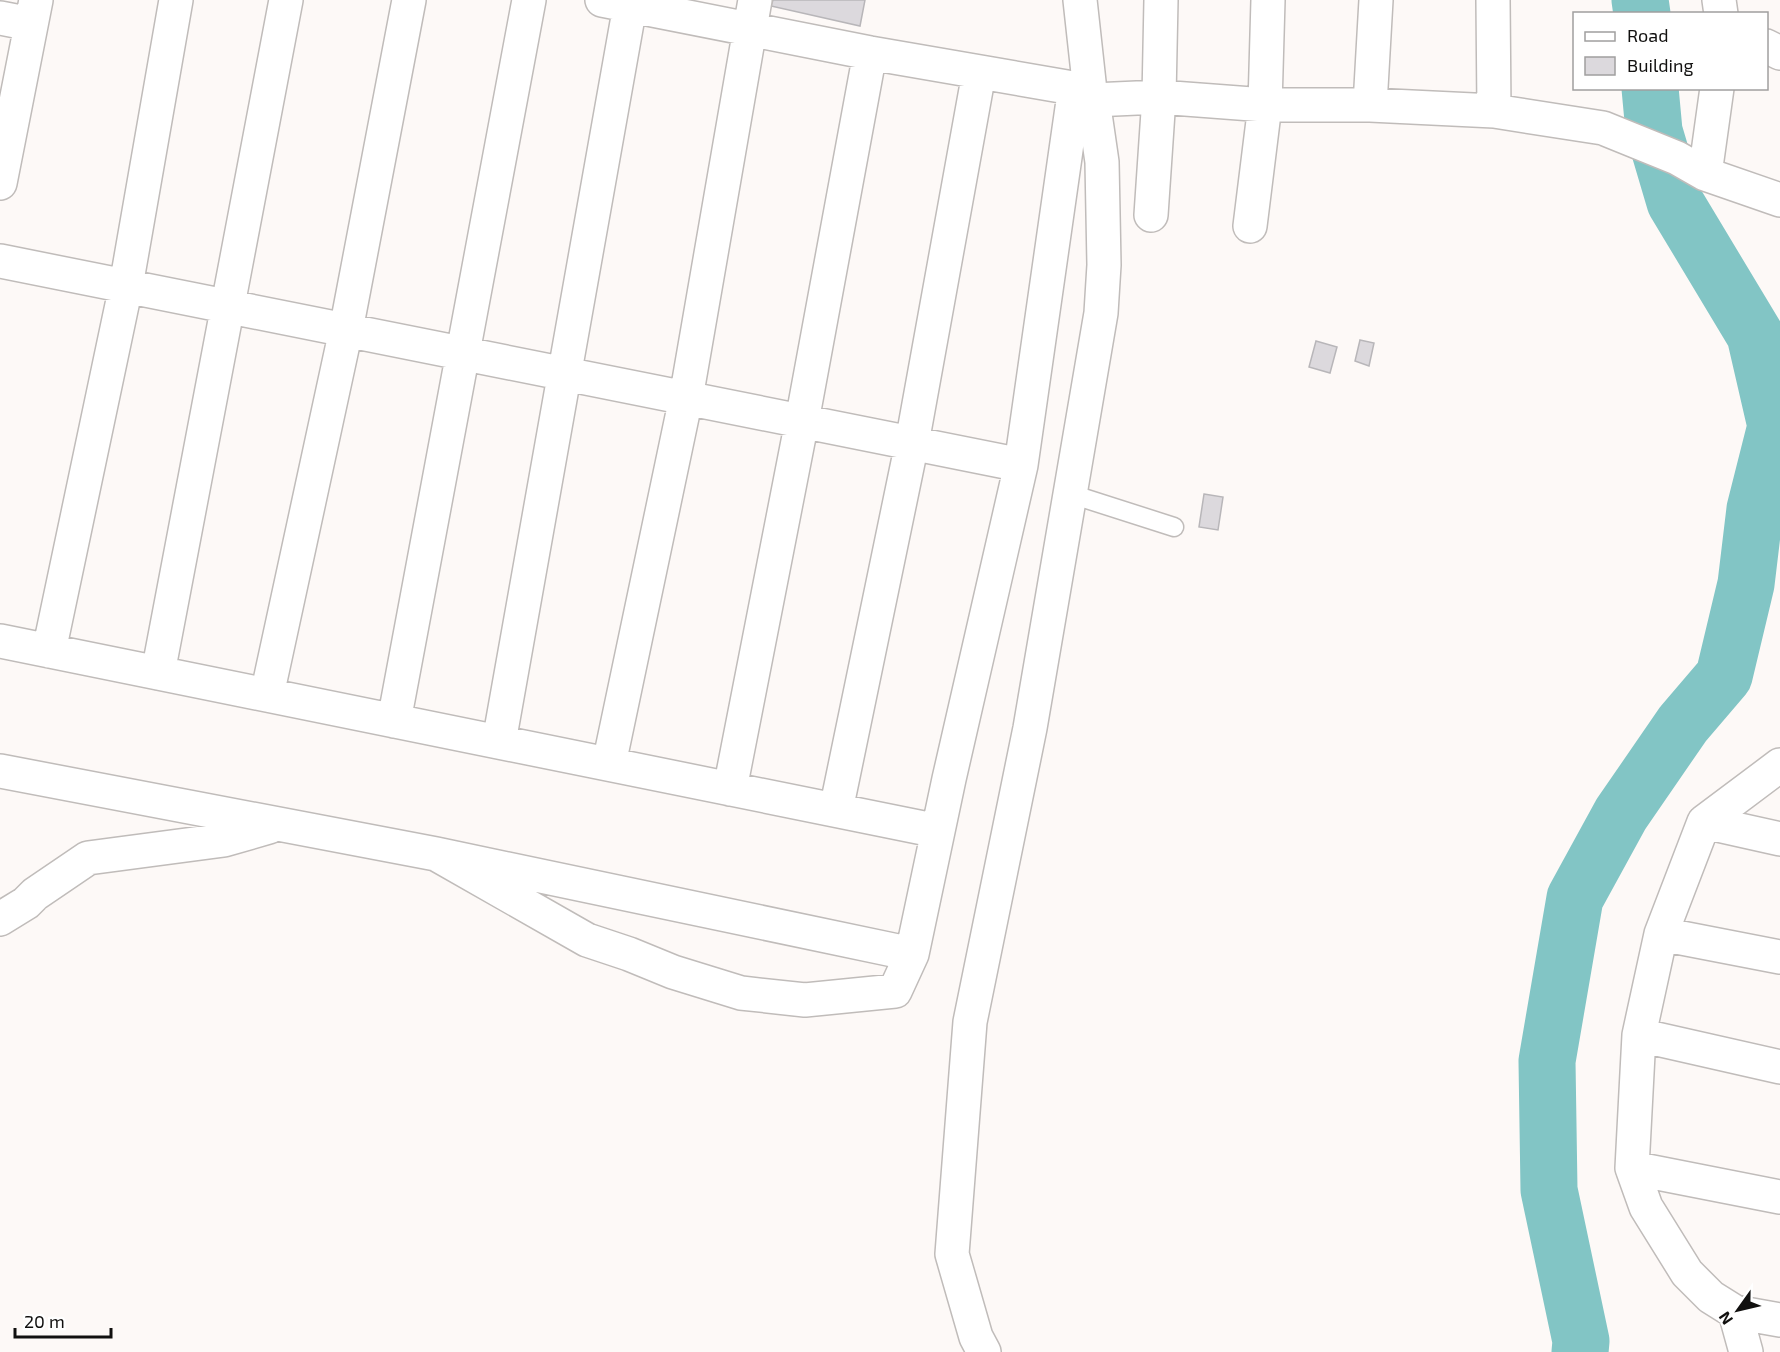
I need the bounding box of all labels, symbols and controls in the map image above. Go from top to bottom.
legend [1573,12,1768,90]
text: Road [1627,24,1668,46]
text: Building [1627,54,1694,76]
north arrow [1708,1280,1768,1340]
scale bar [15,1301,111,1339]
text: N [1714,1309,1736,1329]
text: 20 m [24,1310,65,1332]

